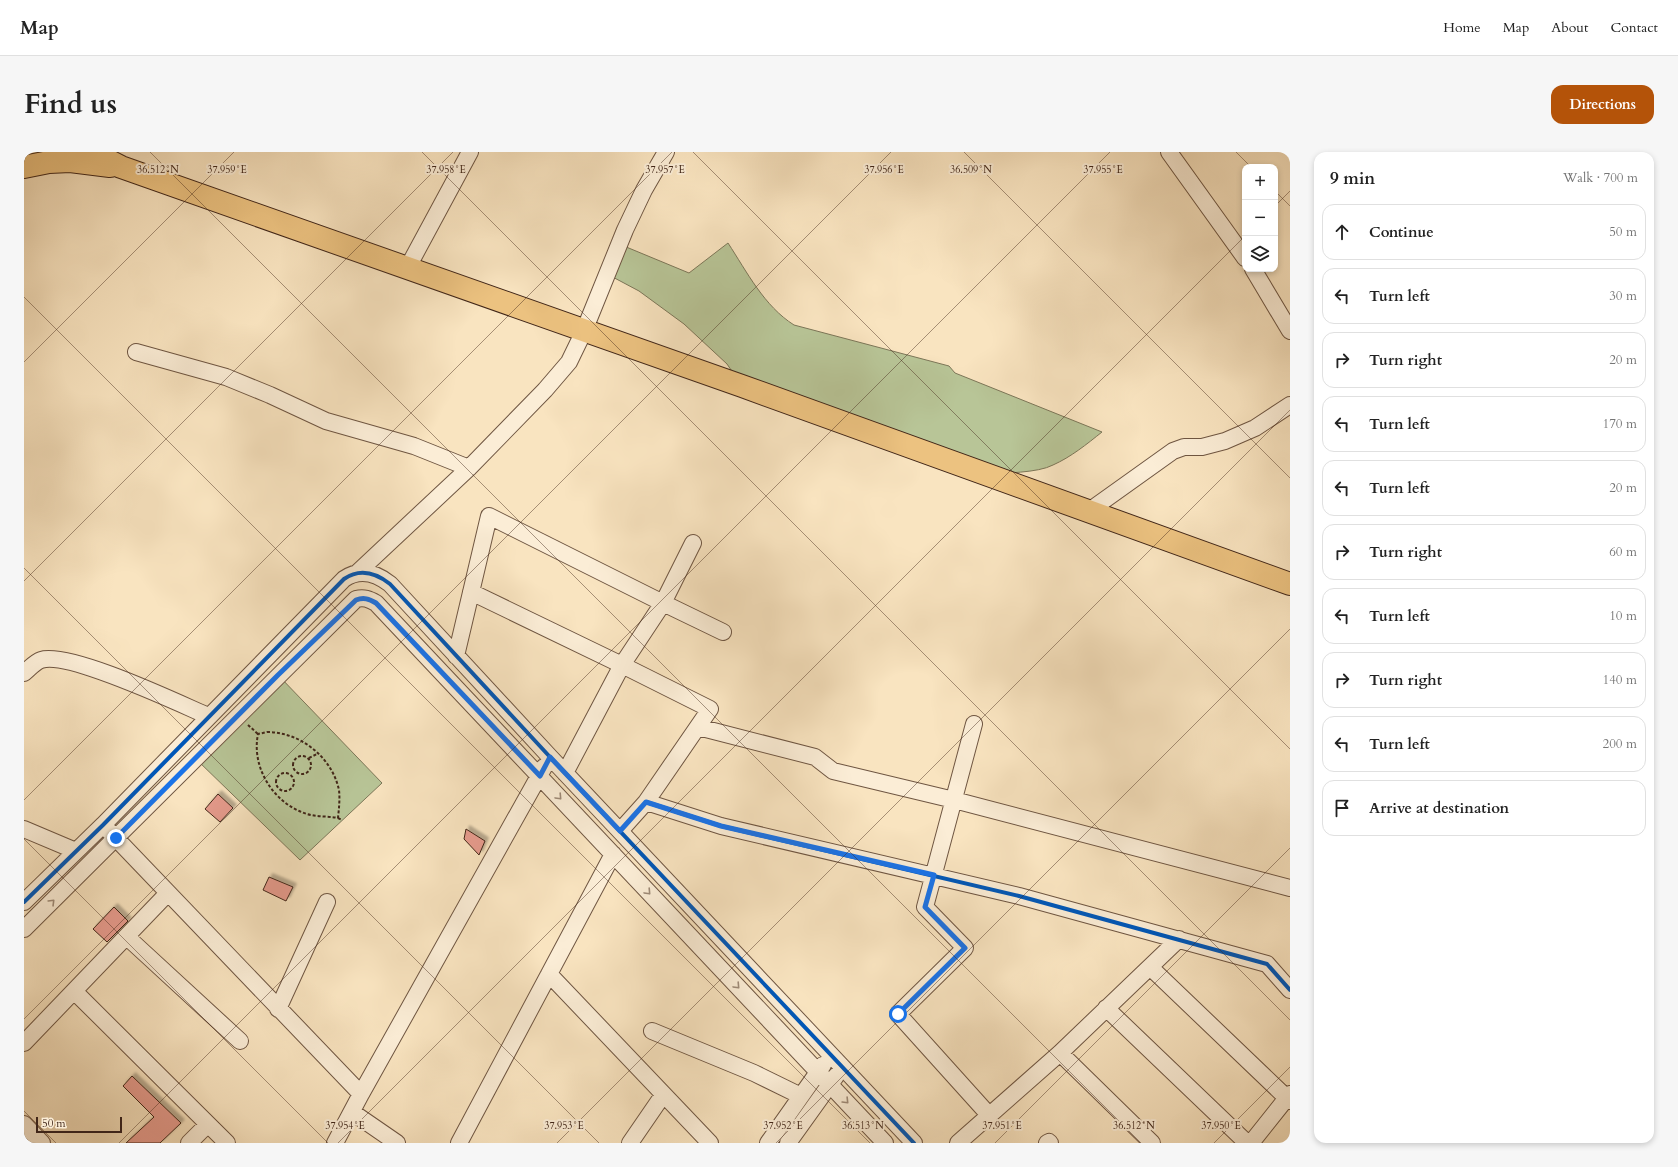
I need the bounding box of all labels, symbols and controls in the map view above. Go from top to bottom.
text: Map [20,15,59,41]
text: Home [1443,18,1481,37]
text: Map [1503,18,1529,37]
text: About [1551,18,1588,37]
text: Contact [1610,18,1658,37]
text: Find us [24,85,117,123]
button: Directions [1551,85,1654,124]
text: 36.512°N [137,163,179,177]
text: 37.959°E [207,163,247,177]
text: 37.958°E [426,163,466,177]
text: 37.957°E [645,163,685,177]
text: 37.956°E [864,163,904,177]
text: 36.509°N [950,163,992,177]
text: 37.955°E [1083,163,1123,177]
map controls [1242,164,1278,272]
button: + [1242,164,1278,200]
text: 9 min [1330,167,1375,190]
text: Walk · 700 m [1563,169,1638,187]
button: − [1242,200,1278,236]
icon: ahead [1331,221,1353,243]
text: Continue [1369,222,1434,242]
text: 50 m [1609,223,1637,241]
button: layers [1242,236,1278,272]
icon: left [1331,285,1353,307]
text: Turn left [1369,286,1430,306]
text: 30 m [1609,287,1637,305]
icon: right [1331,349,1353,371]
text: Turn right [1369,350,1442,370]
text: 20 m [1609,351,1637,369]
icon: left [1331,413,1353,435]
text: Turn left [1369,414,1430,434]
text: 170 m [1603,415,1637,433]
icon: left [1331,477,1353,499]
text: Turn left [1369,478,1430,498]
text: 20 m [1609,479,1637,497]
icon: right [1331,541,1353,563]
text: Turn right [1369,542,1442,562]
text: 60 m [1609,543,1637,561]
icon: left [1331,605,1353,627]
text: Turn left [1369,606,1430,626]
text: 10 m [1609,607,1637,625]
icon: right [1331,669,1353,691]
text: Turn right [1369,670,1442,690]
text: 140 m [1603,671,1637,689]
icon: left [1331,733,1353,755]
text: Turn left [1369,734,1430,754]
text: 200 m [1603,735,1637,753]
one-way arrow [555,792,562,800]
icon: arrive [1331,797,1353,819]
text: Arrive at destination [1369,798,1509,818]
route end [107,829,125,847]
one-way arrow [643,887,651,895]
one-way arrow [47,899,55,907]
one-way arrow [732,982,739,989]
route start [889,1005,907,1023]
one-way arrow [841,1096,848,1104]
scale bar [36,1115,122,1134]
text: 50 m [42,1116,66,1131]
text: 37.954°E [325,1119,365,1133]
text: 37.953°E [544,1119,584,1133]
text: 37.952°E [763,1119,803,1133]
text: 36.513°N [842,1119,884,1133]
text: 37.951°E [982,1119,1022,1133]
text: 36.512°N [1113,1119,1155,1133]
text: 37.950°E [1201,1119,1241,1133]

